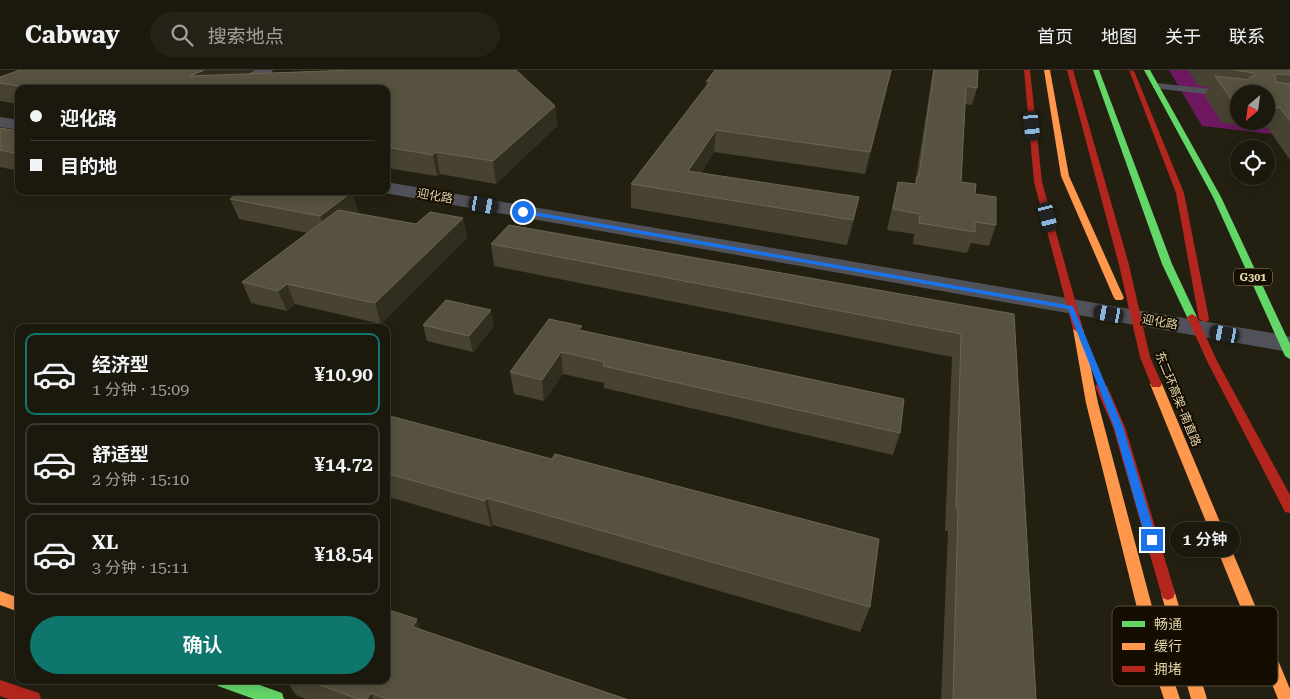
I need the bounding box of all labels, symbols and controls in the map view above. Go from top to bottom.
search box [150,12,500,57]
text: Cabway [25,21,120,49]
icon: search [168,21,196,49]
text: 搜索地点 [208,25,284,48]
text: 首页 [1037,26,1073,47]
text: 地图 [1101,26,1137,47]
text: 关于 [1165,26,1201,47]
text: 联系 [1229,26,1265,47]
north arrow [1230,85,1275,130]
map controls [1230,85,1275,185]
text: 迎化路 [60,107,117,130]
car [1022,110,1041,142]
button: locate [1230,140,1275,185]
text: 目的地 [60,155,117,178]
street label: 迎化路 [416,186,454,206]
car [467,195,500,215]
route start [512,201,534,223]
car [1037,201,1058,233]
road number: G301 [1234,268,1272,286]
car [1092,304,1125,324]
street label: 迎化路 [1141,312,1179,332]
car [1208,324,1241,344]
street label: 东二环高架-南直路 [1153,349,1203,449]
icon: car [32,352,77,397]
text: 经济型 [92,353,149,376]
text: ¥10.90 [314,363,373,386]
text: 1 分钟 · 15:09 [92,380,189,399]
icon: car [32,442,77,487]
text: 舒适型 [92,443,149,466]
text: ¥14.72 [314,453,373,476]
text: 2 分钟 · 15:10 [92,470,189,489]
callout: 1 分钟 [1170,522,1240,558]
route end [1141,529,1163,551]
text: 1 分钟 [1182,530,1228,549]
text: XL [92,531,118,554]
icon: car [32,532,77,577]
text: ¥18.54 [314,543,373,566]
text: 3 分钟 · 15:11 [92,558,189,577]
legend [1112,606,1278,686]
button: 确认 [30,616,375,674]
text: 畅通 [1154,616,1182,632]
text: 缓行 [1154,638,1182,654]
text: 拥堵 [1154,661,1182,677]

